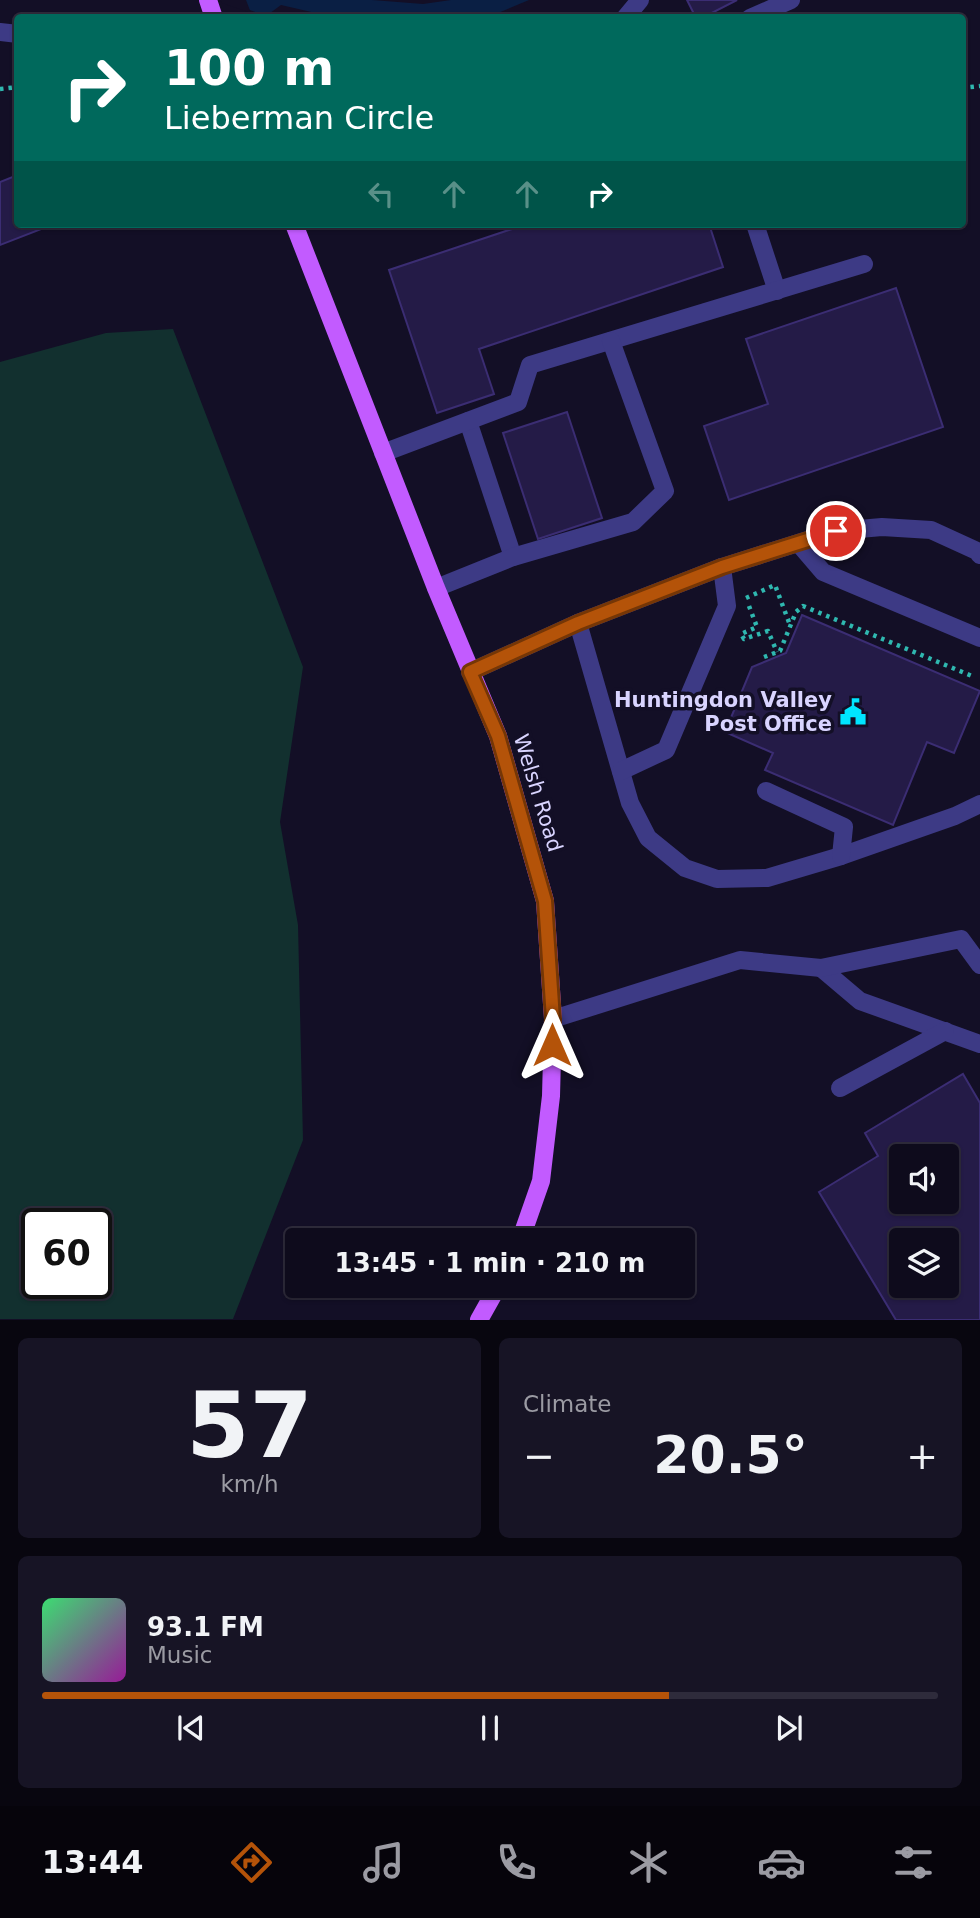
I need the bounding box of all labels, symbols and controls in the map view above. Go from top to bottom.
text: 100 m [164,40,334,97]
icon: right [49,42,140,133]
text: Lieberman Circle [164,99,434,137]
icon: left [362,175,400,213]
icon: ahead [435,175,473,213]
icon: ahead [508,175,546,213]
icon: right [581,175,619,213]
pin [806,501,866,561]
icon: arrive [817,512,855,550]
place label: Huntingdon Valley Post Office [614,688,832,736]
public building icon: Huntingdon Valley Post Office [838,697,868,727]
street label: Welsh Road [509,731,567,855]
position arrow [515,1008,589,1082]
map controls [889,1144,959,1298]
button: sound [889,1144,959,1214]
speed limit sign: 60 [21,1208,112,1299]
button: layers [889,1228,959,1298]
text: 13:45 · 1 min · 210 m [335,1248,645,1278]
text: 57 [186,1373,313,1478]
text: Climate [523,1391,612,1417]
text: 20.5° [653,1425,808,1485]
text: − [523,1434,555,1478]
text: + [906,1434,938,1478]
text: km/h [220,1471,279,1497]
text: 93.1 FM [147,1612,264,1642]
text: Music [147,1642,212,1668]
icon: previous [172,1709,210,1747]
icon: pause [471,1709,509,1747]
icon: next [770,1709,808,1747]
icon: directions [227,1838,276,1887]
icon: music [359,1838,408,1887]
icon: phone [492,1838,541,1887]
icon: climate [624,1838,673,1887]
icon: car [757,1838,806,1887]
icon: filters [889,1838,938,1887]
text: 13:44 [42,1843,144,1881]

